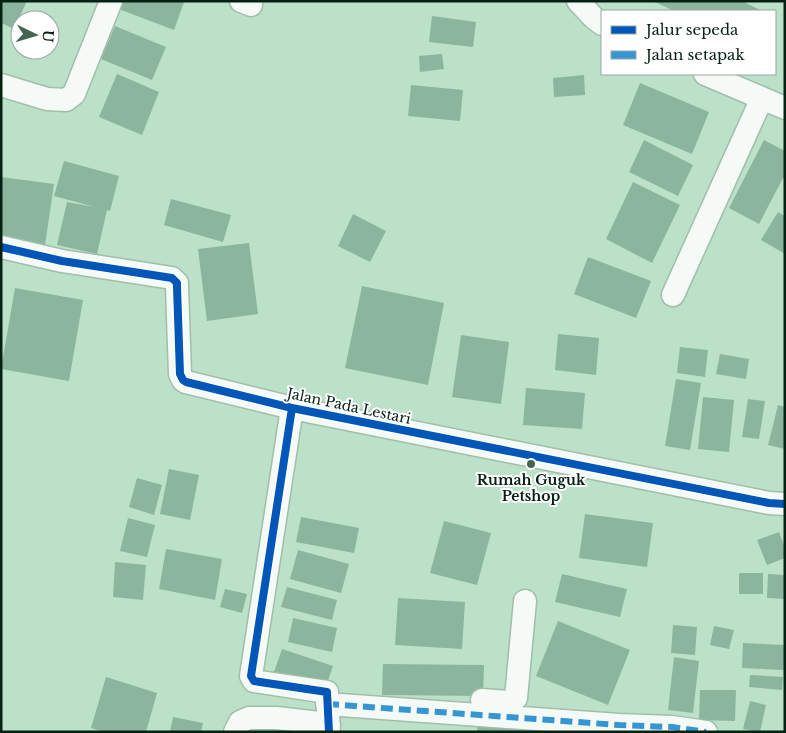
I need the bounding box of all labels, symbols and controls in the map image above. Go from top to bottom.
north arrow [10,10,60,60]
legend [601,10,776,75]
text: Jalur sepeda [644,20,739,39]
text: U [38,29,57,44]
text: Jalan setapak [644,45,745,64]
street label: Jalan Pada Lestari [283,384,413,428]
marker: Rumah Guguk Petshop [525,458,537,470]
place label: Rumah Guguk Petshop [477,471,586,505]

